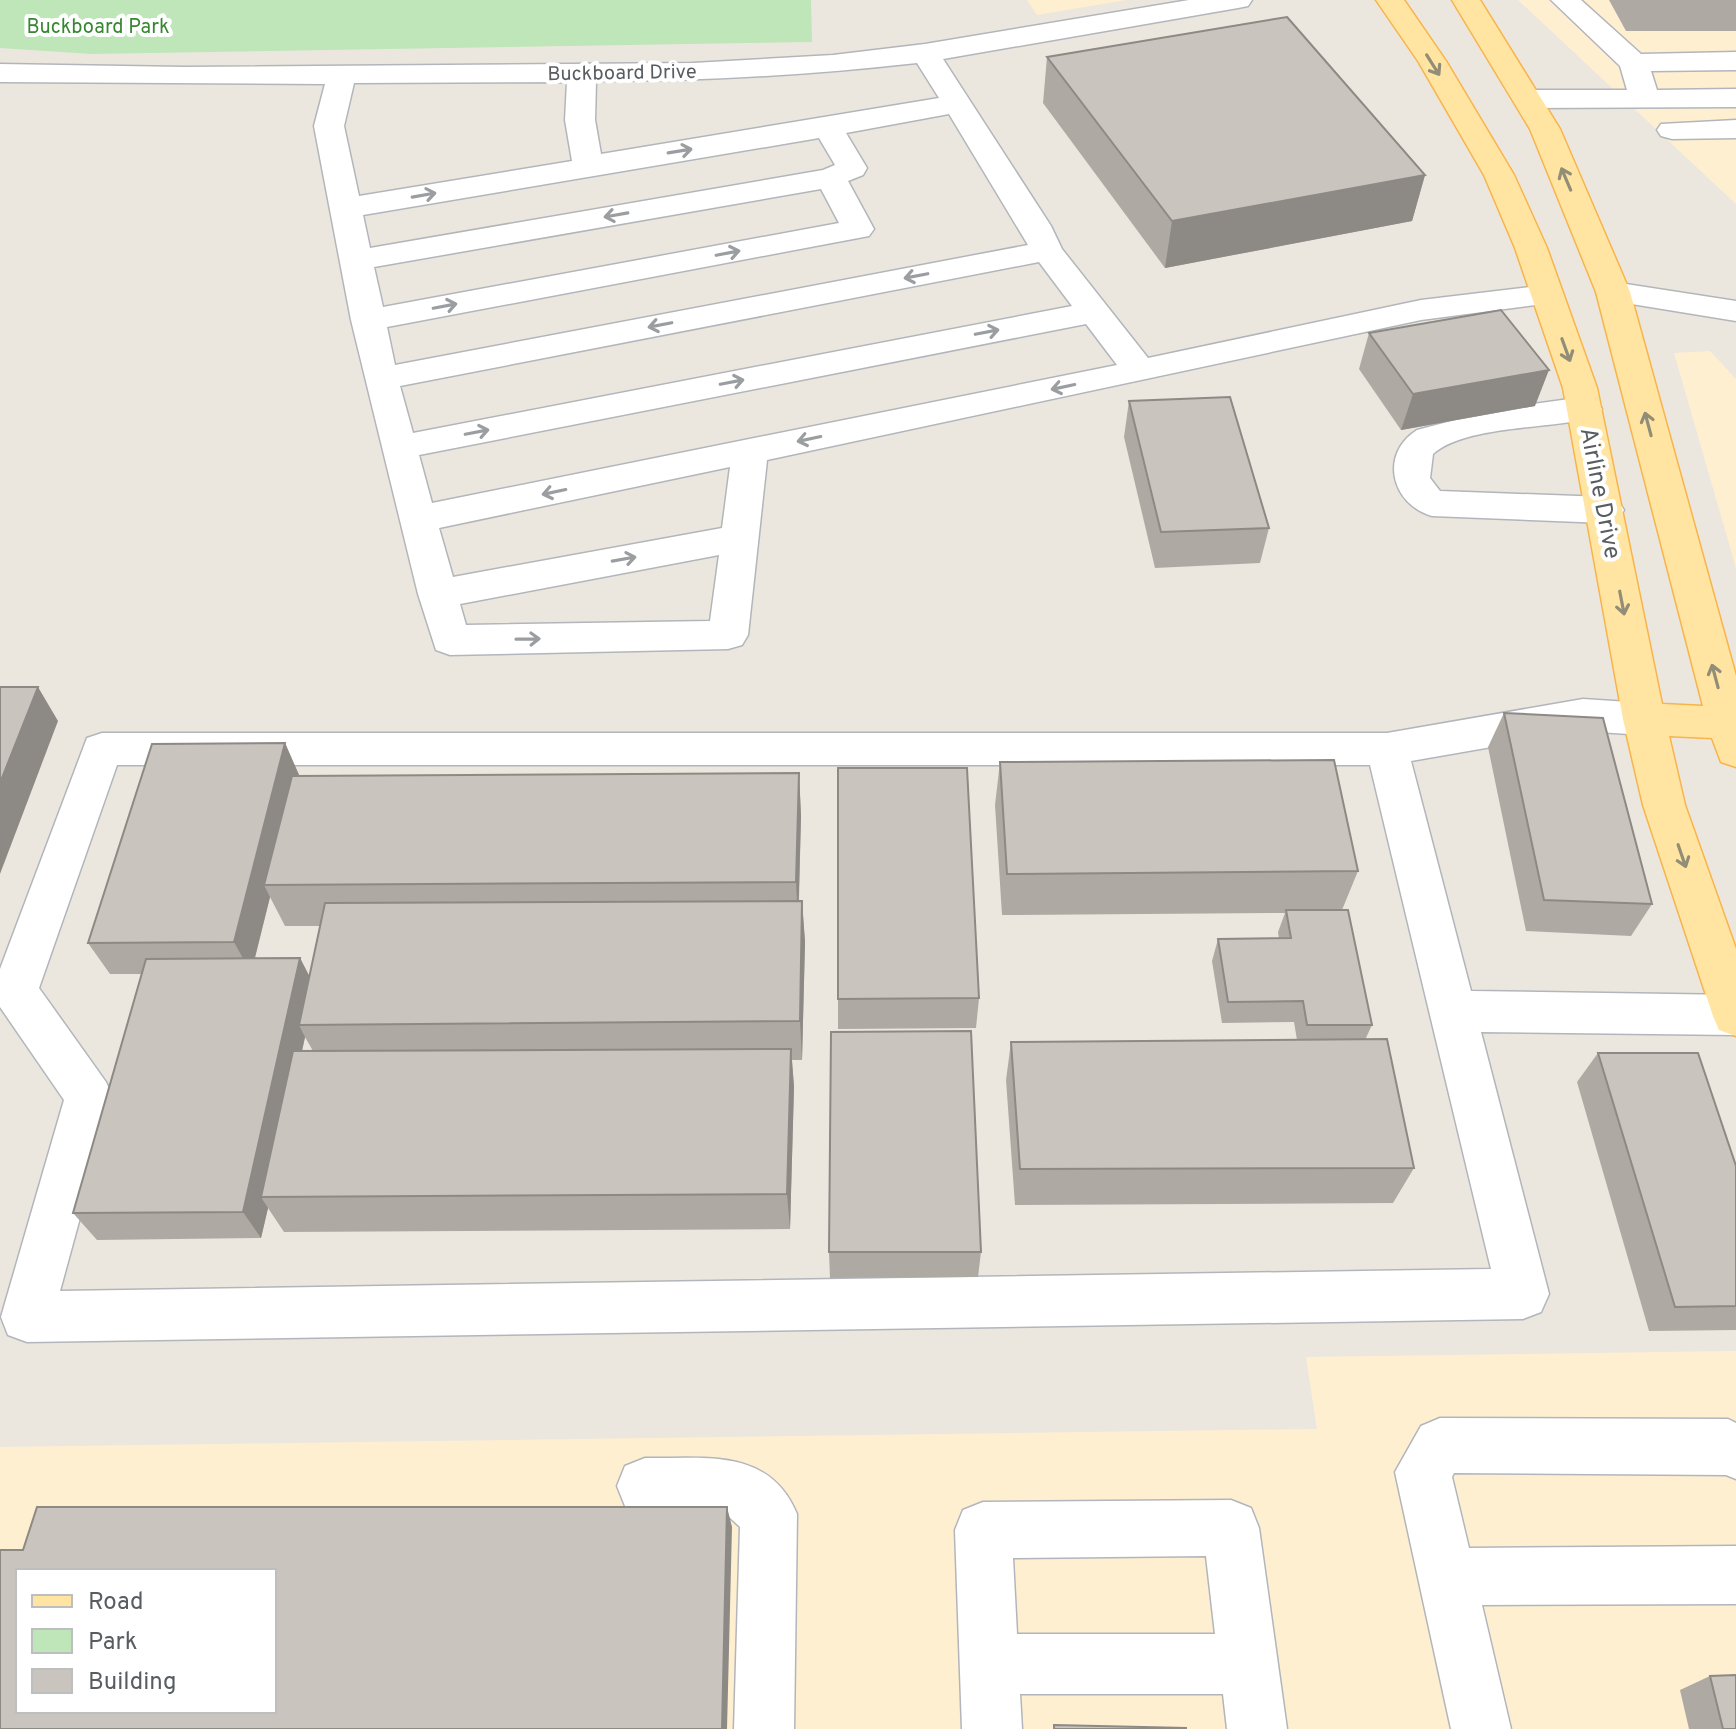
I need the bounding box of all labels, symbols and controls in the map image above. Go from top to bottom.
park label: Buckboard Park [26,15,170,41]
one-way arrow [1425,53,1442,75]
street label: Buckboard Drive [547,60,697,88]
one-way arrow [667,143,692,158]
one-way arrow [1557,167,1572,191]
one-way arrow [410,186,436,201]
one-way arrow [604,209,629,224]
one-way arrow [714,245,740,260]
one-way arrow [904,269,929,284]
one-way arrow [431,298,457,313]
one-way arrow [648,319,674,334]
one-way arrow [974,324,999,339]
one-way arrow [1560,337,1575,362]
one-way arrow [719,374,744,389]
one-way arrow [1051,380,1077,395]
one-way arrow [1640,412,1655,438]
one-way arrow [464,424,489,439]
street label: Airline Drive [1572,425,1626,562]
one-way arrow [796,433,822,448]
one-way arrow [542,485,567,500]
one-way arrow [611,551,637,566]
one-way arrow [1615,590,1630,616]
one-way arrow [514,631,541,647]
one-way arrow [1707,663,1722,689]
one-way arrow [1675,843,1690,868]
legend [16,1569,276,1713]
text: Road [88,1588,144,1618]
text: Park [88,1628,138,1658]
text: Building [88,1668,177,1698]

